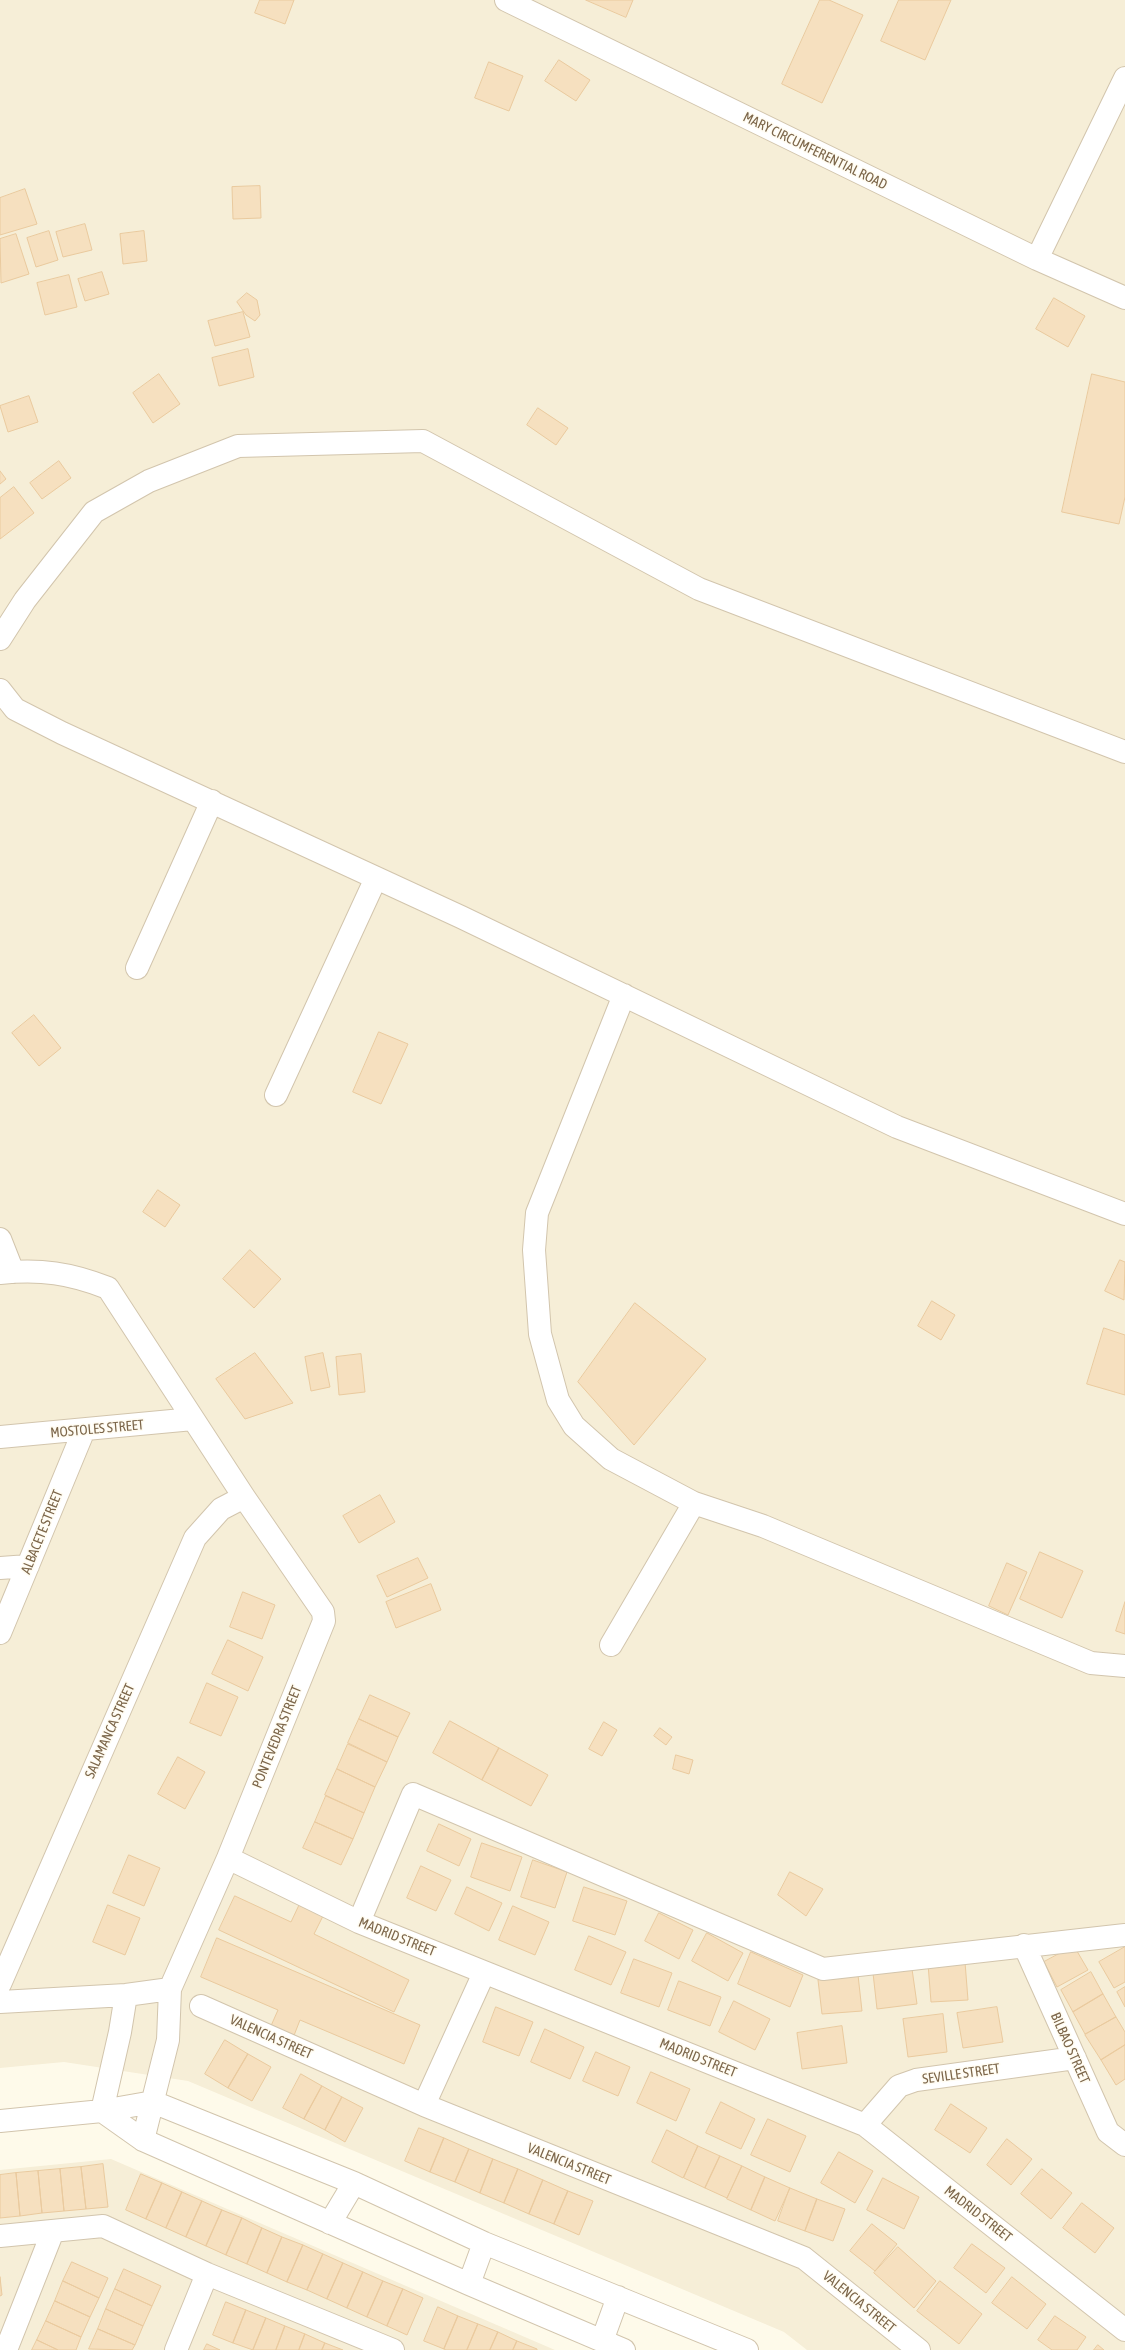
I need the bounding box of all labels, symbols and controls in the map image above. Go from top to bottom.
street label: MARY CIRCUMFERENTIAL ROAD [740,109,890,193]
street label: MOSTOLES STREET [50,1417,144,1441]
street label: ALBACETE STREET [18,1488,66,1576]
street label: SALAMANCA STREET [82,1681,138,1781]
street label: PONTEVEDRA STREET [249,1683,305,1791]
street label: MADRID STREET [356,1914,438,1960]
street label: BILBAO STREET [1047,2010,1093,2086]
street label: VALENCIA STREET [227,2011,315,2063]
street label: MADRID STREET [657,2035,739,2081]
street label: SEVILLE STREET [921,2060,1001,2088]
street label: VALENCIA STREET [525,2140,613,2188]
street label: MADRID STREET [941,2182,1015,2246]
street label: VALENCIA STREET [819,2268,899,2336]

